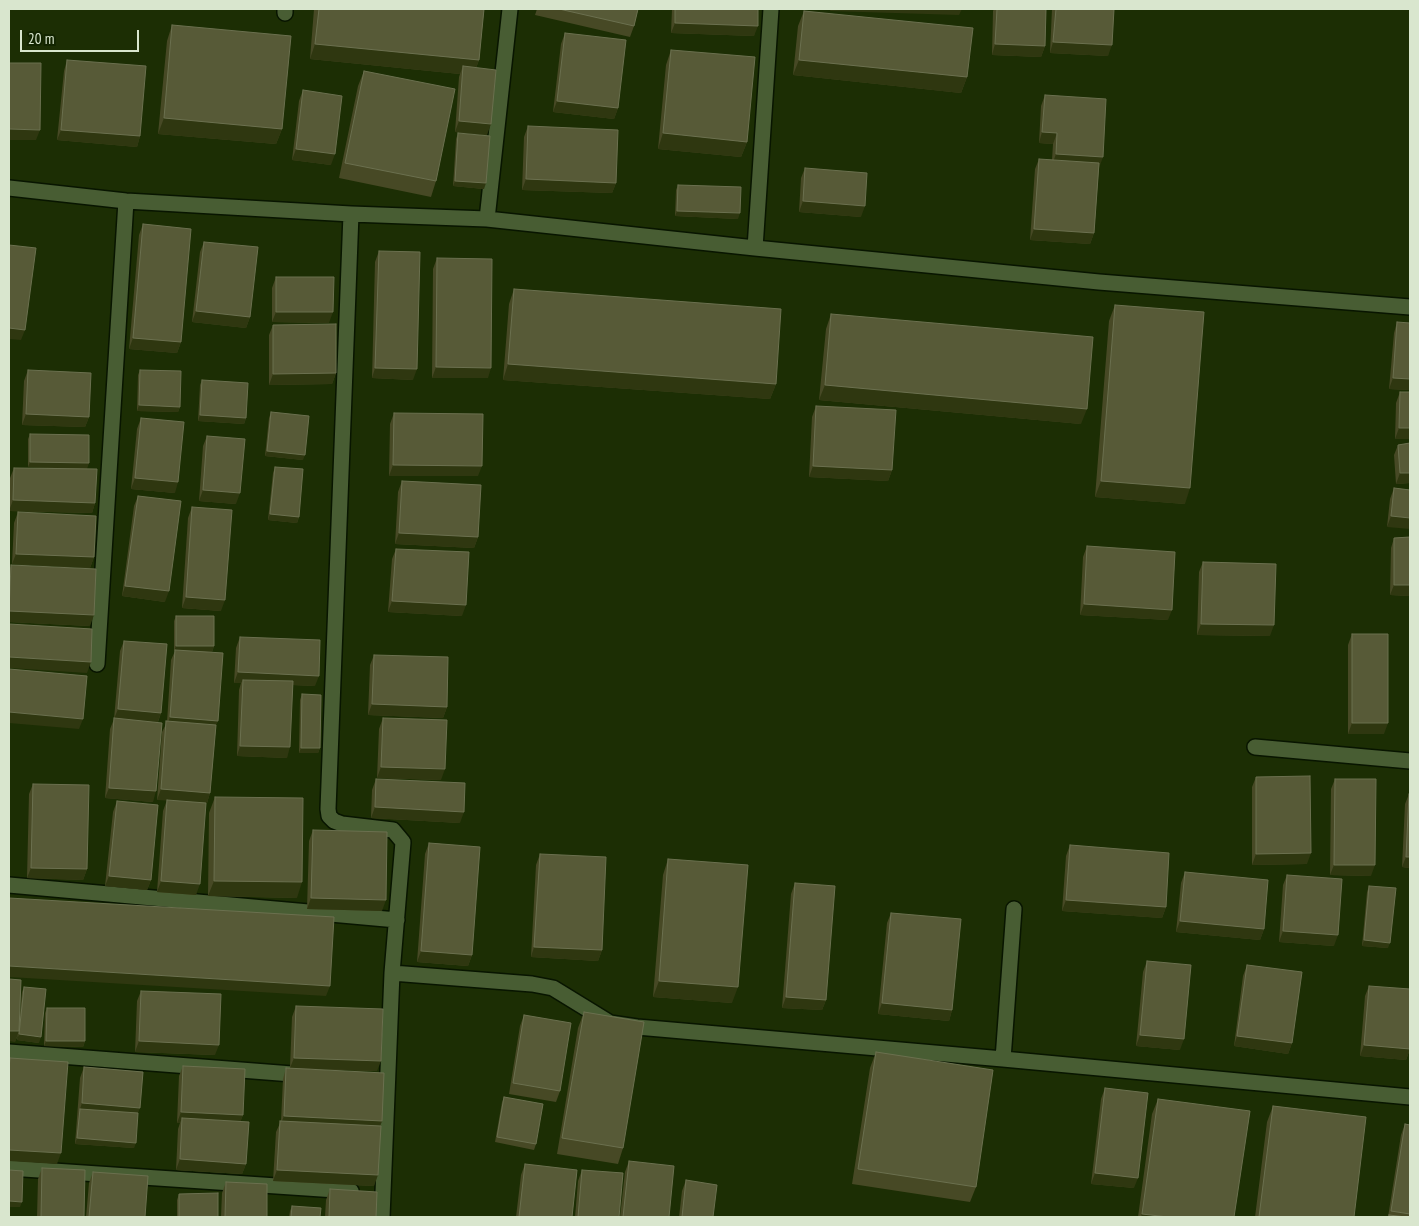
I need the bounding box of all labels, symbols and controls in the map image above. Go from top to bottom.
scale bar [22,20,141,52]
text: 20 m [28,29,54,48]

